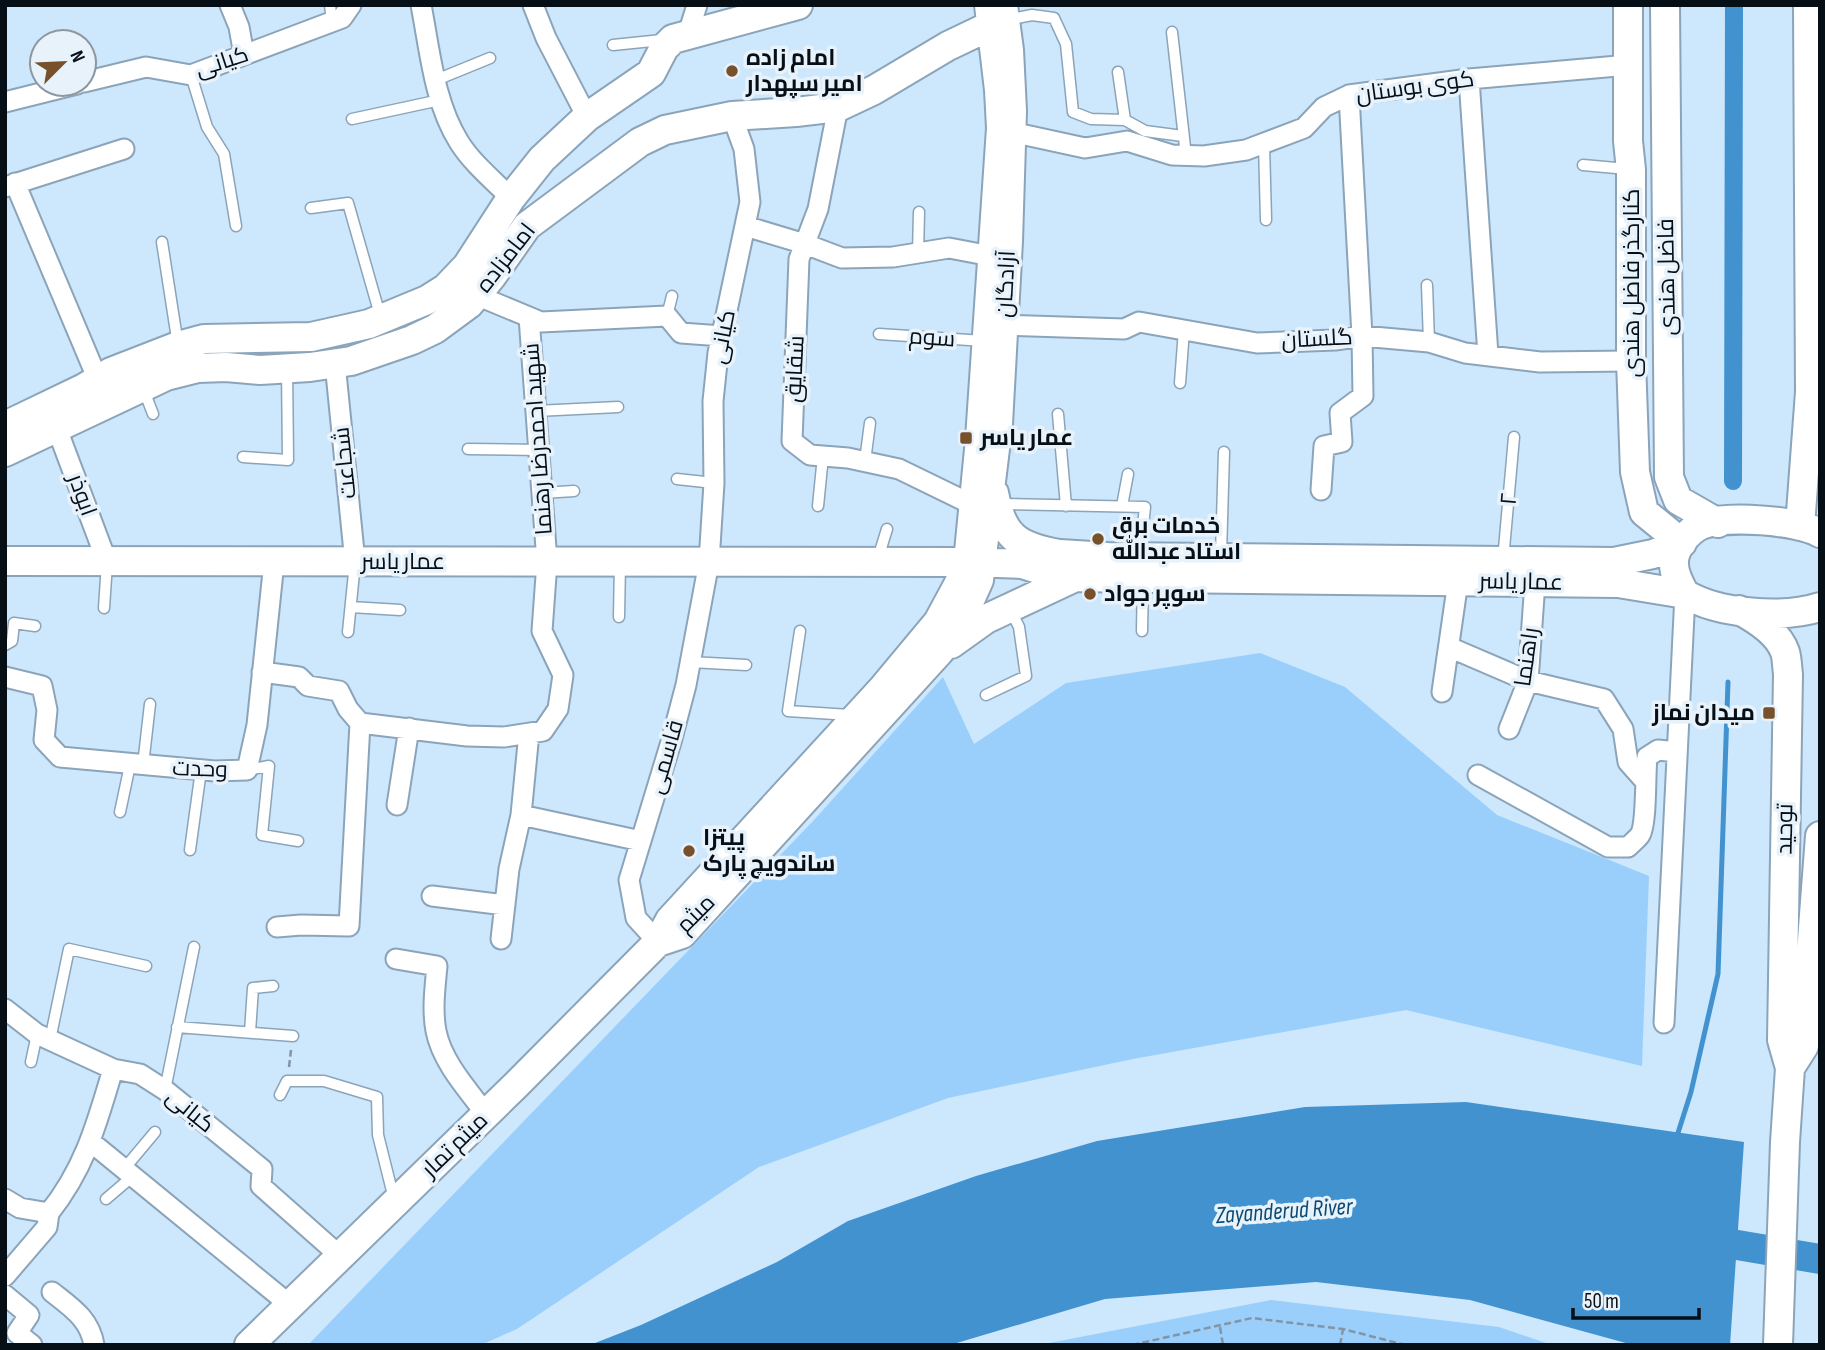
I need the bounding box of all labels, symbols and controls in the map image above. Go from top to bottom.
north arrow [28,28,98,98]
street label: کیانی [192,40,252,84]
place label: امام زاده امیر سپهدار [745,44,863,99]
text: N [65,47,90,66]
marker: امام زاده امیر سپهدار [724,63,740,79]
street label: کوی بوستان [1354,65,1476,109]
street label: کنارگذر فاضل هندی [1618,189,1646,377]
street label: امامزاده [470,218,542,298]
street label: فاضل هندی [1652,218,1682,336]
street label: آزادگان [990,250,1022,318]
street label: کیانی [704,308,742,366]
street label: سوم [908,322,956,355]
street label: گلستان [1281,323,1353,355]
street label: شقایق [779,335,811,403]
street label: شهید احمدرضا رهنما [517,342,559,536]
place label: عمار یاسر [979,424,1073,452]
street label: شجاعت [327,426,363,500]
marker: عمار یاسر [958,430,974,446]
street label: ابوذر [61,468,102,520]
street label: ۲ [1495,492,1523,506]
place label: خدمات برق استاد عبدالله [1112,512,1241,566]
marker: خدمات برق استاد عبدالله [1090,531,1106,547]
street label: عمار یاسر [359,548,445,576]
street label: عمار یاسر [1477,567,1563,597]
place label: سوپر جواد [1104,580,1206,609]
marker: سوپر جواد [1082,586,1098,602]
street label: راهنما [1509,626,1545,688]
place label: میدان نماز [1651,699,1755,727]
marker: میدان نماز [1761,705,1777,721]
street label: قاسمی [642,717,690,797]
street label: وحدت [172,754,228,784]
street label: توحید [1771,803,1799,855]
place label: پیتزا ساندویچ پارک [703,824,835,879]
marker: پیتزا ساندویچ پارک [681,843,697,859]
street label: میثم [671,889,722,940]
street label: کیانی [160,1083,220,1139]
street label: میثم تمار [414,1107,495,1186]
water label: Zayanderud River [1214,1192,1355,1230]
scale bar [1573,1276,1699,1320]
text: 50 m [1584,1289,1619,1314]

